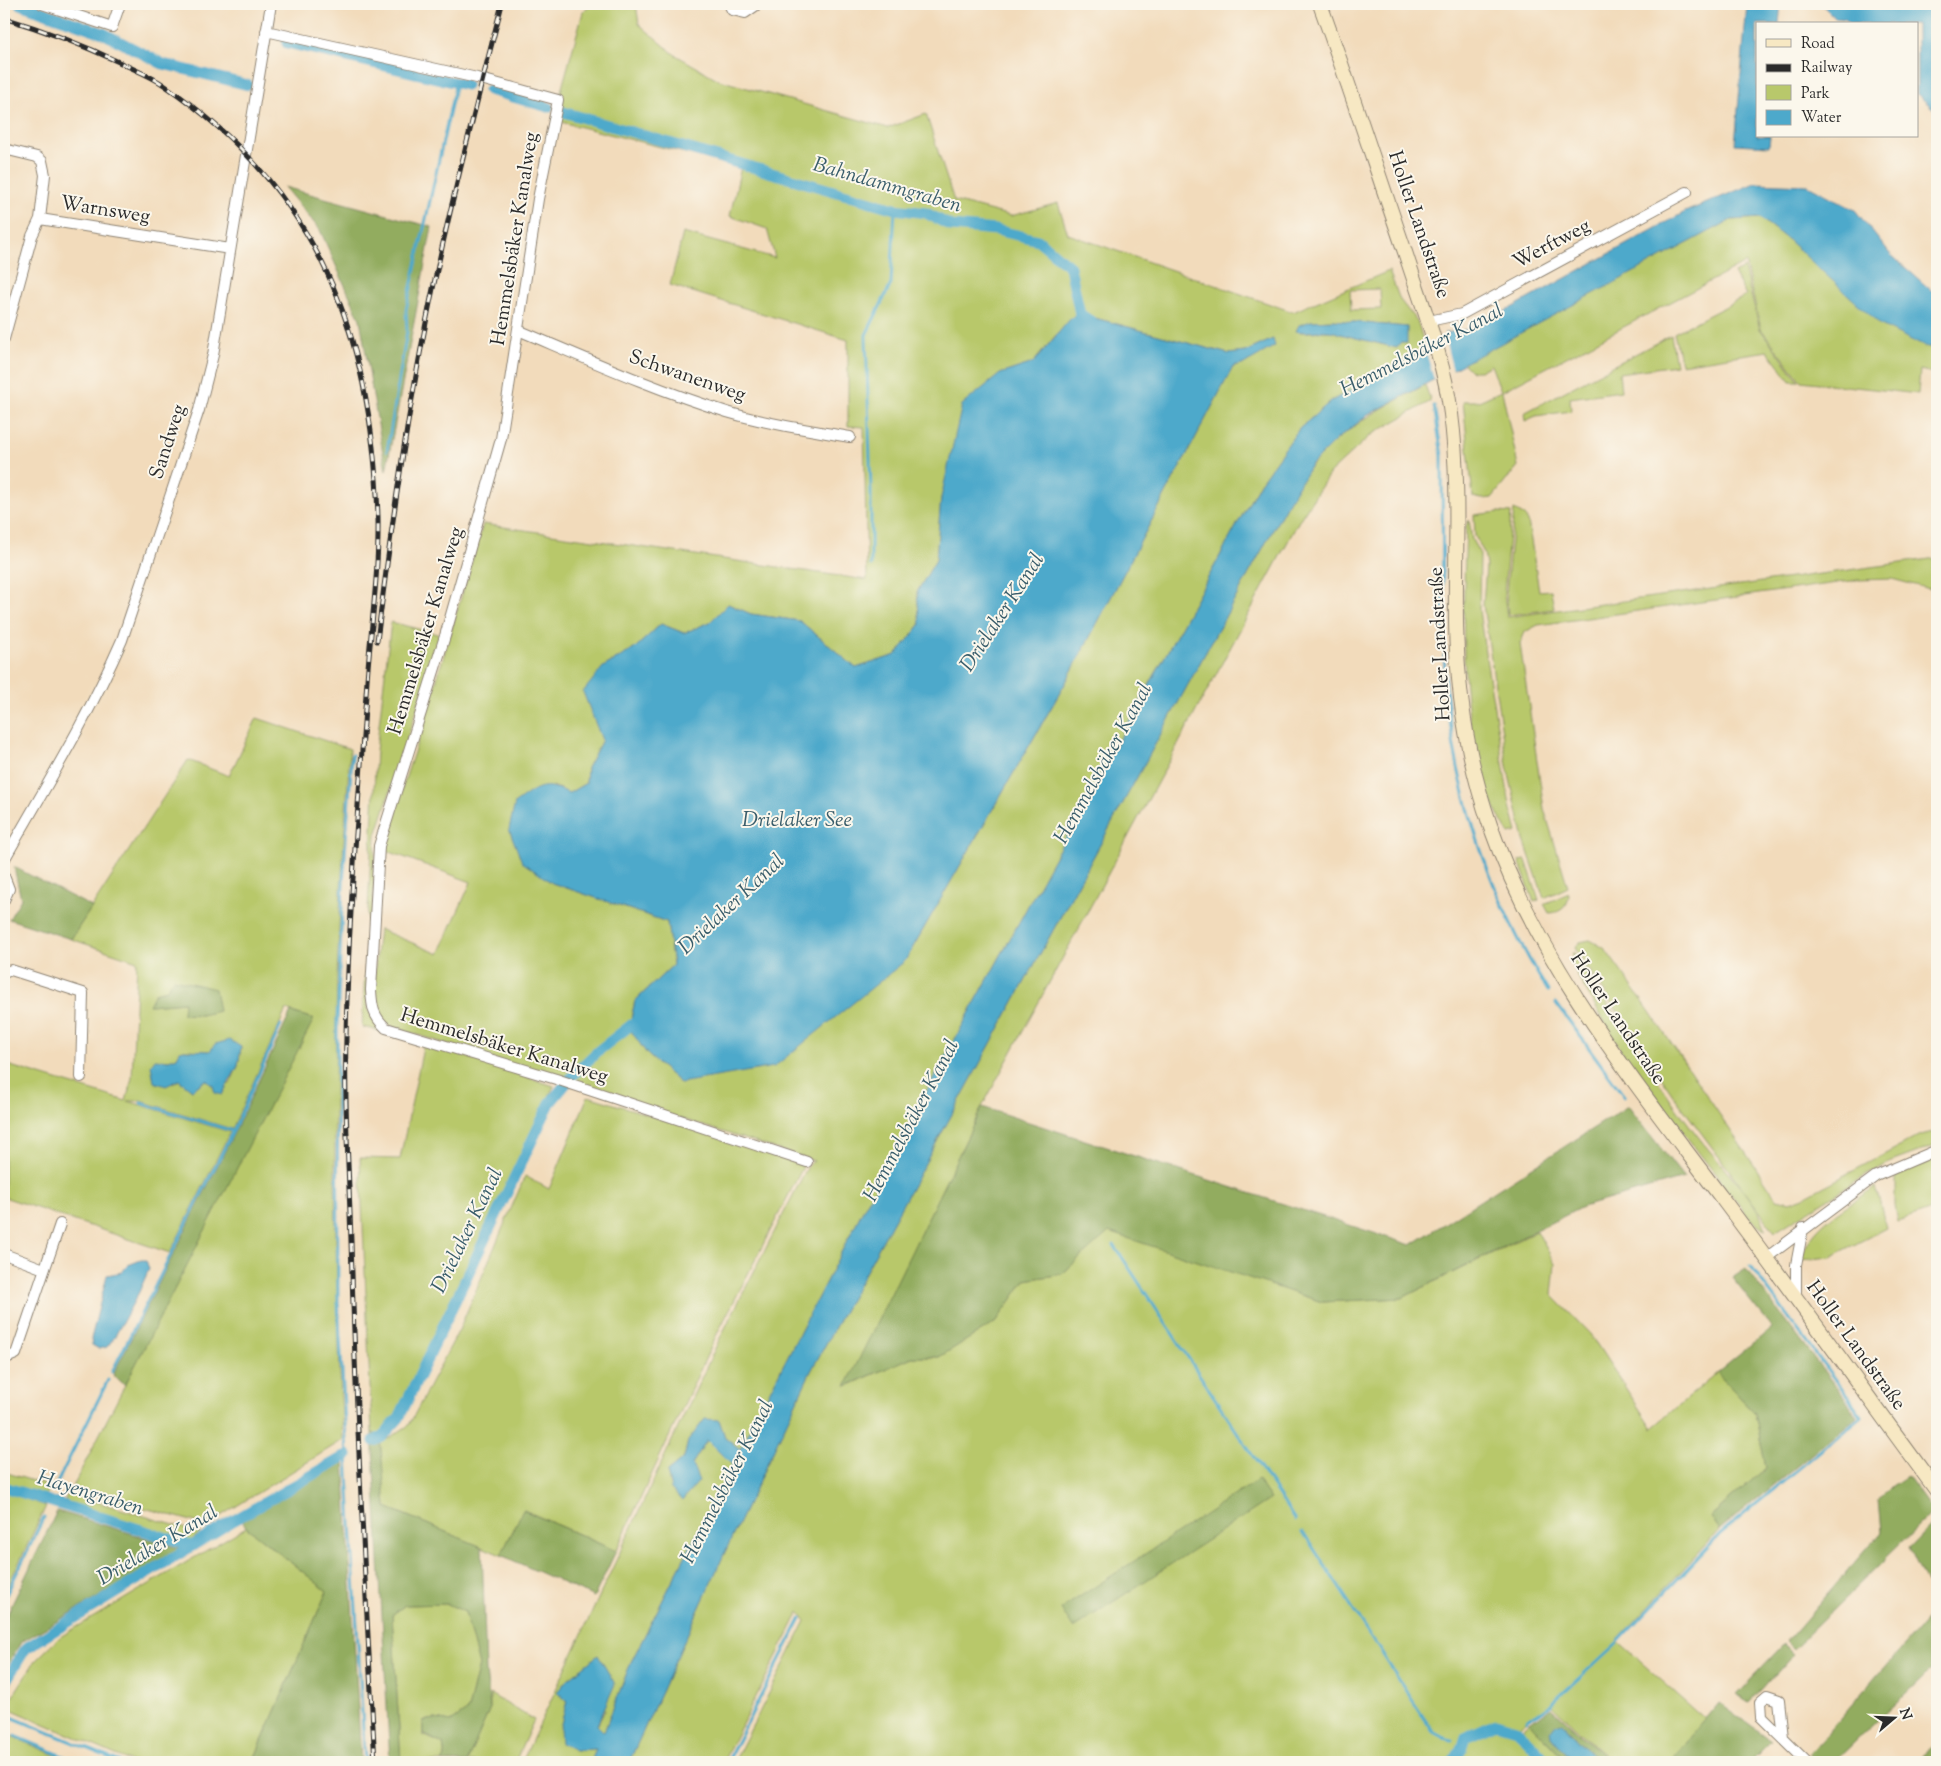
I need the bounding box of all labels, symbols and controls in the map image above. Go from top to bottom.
legend [1756,22,1918,138]
text: Road [1801,34,1835,55]
text: Railway [1801,58,1853,79]
text: Park [1801,84,1830,105]
text: Water [1801,108,1842,129]
street label: Hemmelsbäker Kanalweg [485,130,547,348]
street label: Holler Landstraße [1379,147,1457,303]
water label: Bahndammgraben [809,150,965,222]
street label: Warnsweg [58,190,152,232]
street label: Werftweg [1508,212,1596,278]
water label: Hemmelsbäker Kanal [1335,297,1509,405]
street label: Schwanenweg [624,343,750,411]
street label: Sandweg [143,401,195,483]
street label: Hemmelsbäker Kanalweg [382,523,472,738]
water label: Drielaker Kanal [953,548,1053,678]
street label: Holler Landstraße [1422,566,1460,722]
water label: Hemmelsbäker Kanal [1047,678,1161,850]
water label: Drielaker See [742,806,852,836]
water label: Drielaker Kanal [672,848,792,962]
street label: Holler Landstraße [1562,947,1672,1091]
street label: Hemmelsbäker Kanalweg [397,1002,612,1092]
water label: Hemmelsbäker Kanal [857,1035,967,1207]
water label: Drielaker Kanal [425,1163,511,1299]
street label: Holler Landstraße [1798,1275,1912,1417]
water label: Hemmelsbäker Kanal [674,1395,782,1569]
water label: Hayengraben [33,1464,147,1524]
water label: Drielaker Kanal [92,1498,224,1594]
north arrow [1868,1694,1918,1744]
text: N [1893,1706,1916,1723]

